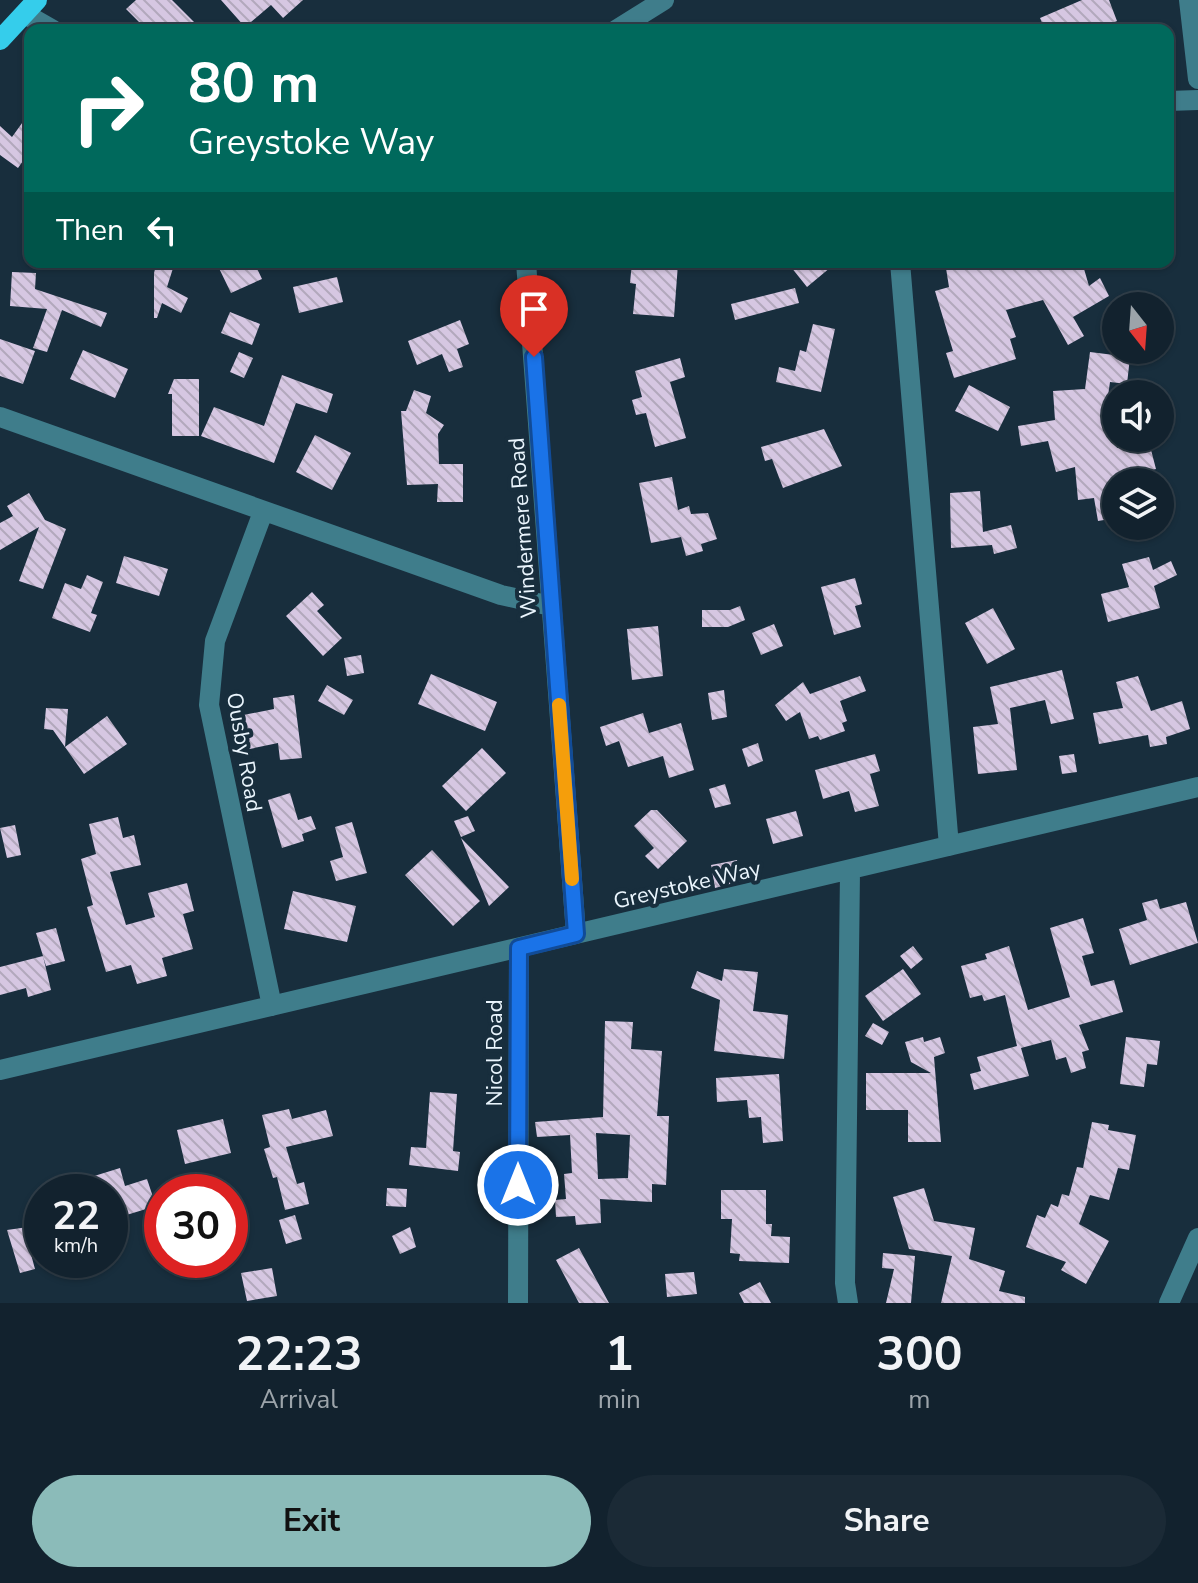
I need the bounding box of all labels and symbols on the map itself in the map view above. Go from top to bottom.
pin [500,275,568,357]
north arrow [1102,292,1174,364]
street label: Windermere Road [502,437,544,619]
street label: Ousby Road [219,690,269,814]
street label: Greystoke Way [610,853,765,917]
street label: Nicol Road [480,1000,510,1106]
position arrow [476,1143,560,1227]
speed limit sign: 30 [144,1174,248,1278]

